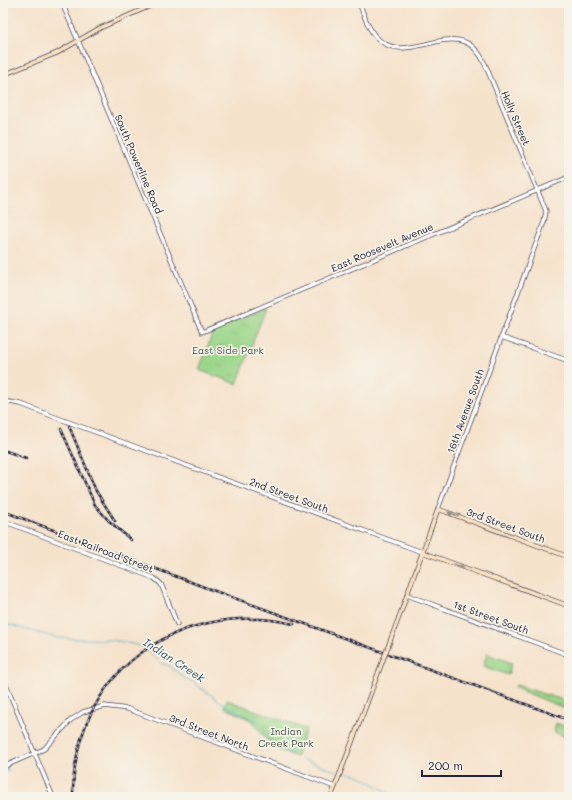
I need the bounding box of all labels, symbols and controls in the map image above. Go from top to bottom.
street label: Holly Street [498,88,534,148]
street label: South Powerline Road [112,112,166,216]
street label: East Roosevelt Avenue [329,219,435,275]
park label: East Side Park [192,343,264,357]
street label: 16th Avenue South [443,367,487,455]
street label: 2nd Street South [248,474,331,516]
street label: 3rd Street South [465,504,547,546]
one-way arrow [447,511,459,517]
street label: East Railroad Street [56,526,156,576]
one-way arrow [453,563,465,569]
street label: 1st Street South [451,597,531,637]
water label: Indian Creek [141,634,208,685]
street label: 3rd Street North [167,710,251,754]
park label: Indian Creek Park [258,724,314,750]
scale bar [422,752,501,778]
text: 200 m [428,757,463,773]

